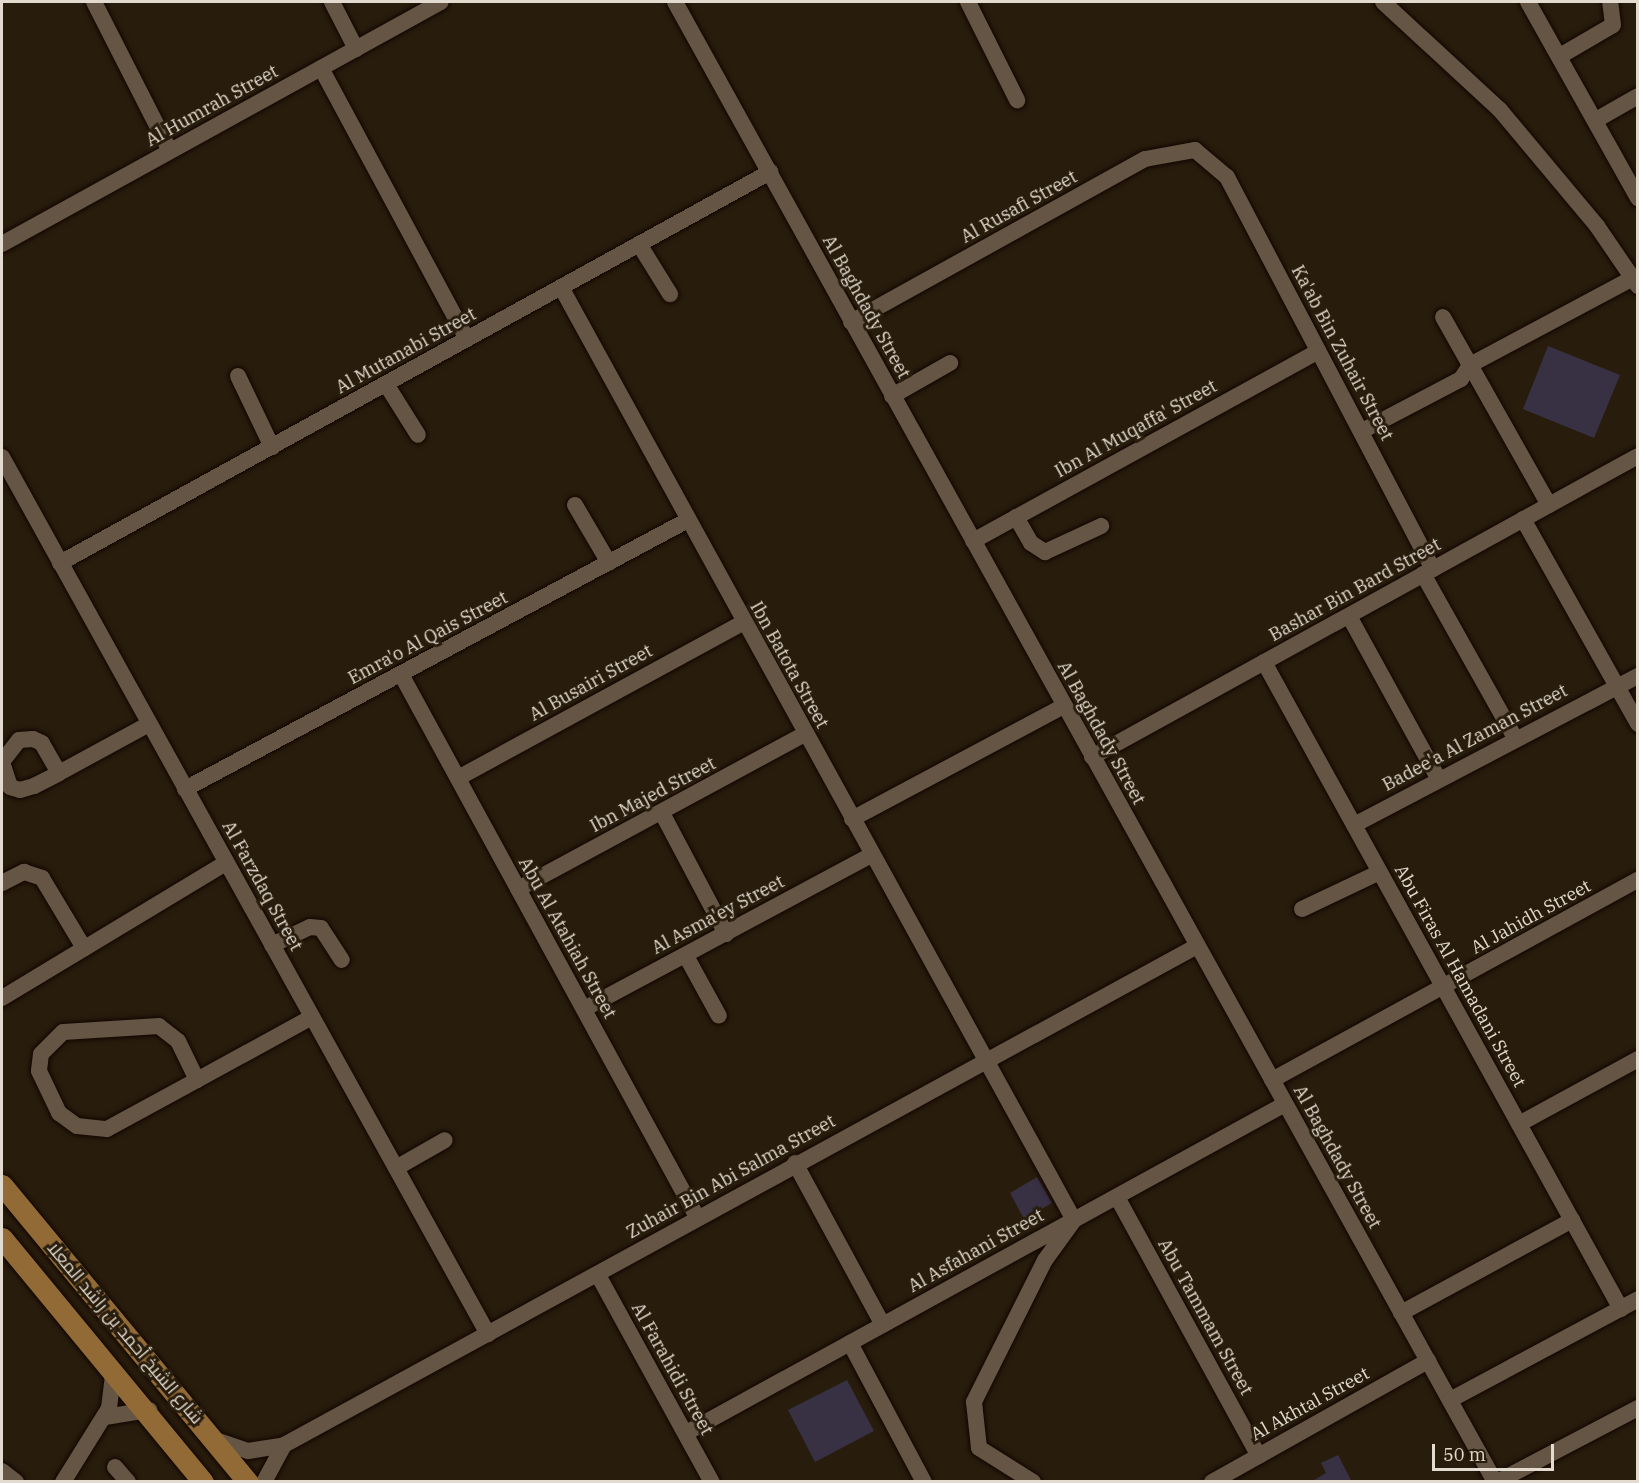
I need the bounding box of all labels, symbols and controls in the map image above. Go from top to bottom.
street label: Al Humrah Street [142,61,282,151]
street label: Al Rusafi Street [957,166,1081,248]
street label: Al Baghdady Street [818,232,914,382]
street label: Ka'ab Bin Zuhair Street [1287,262,1397,444]
street label: Al Mutanabi Street [332,303,480,399]
street label: Ibn Al Muqaffa' Street [1051,375,1221,483]
street label: Bashar Bin Bard Street [1265,534,1445,646]
street label: Emra'o Al Qais Street [345,587,511,689]
street label: Ibn Batota Street [745,598,833,732]
street label: Al Busairi Street [526,640,656,726]
street label: Al Baghdady Street [1053,658,1149,808]
street label: Badee'a Al Zaman Street [1379,680,1571,796]
street label: Ibn Majed Street [586,753,720,837]
street label: Al Farzdaq Street [217,817,307,955]
street label: Abu Al Atahiah Street [514,854,620,1022]
street label: Abu Firas Al Hamadani Street [1390,861,1530,1091]
street label: Al Asma'ey Street [648,871,788,959]
street label: Al Jahidh Street [1467,875,1595,959]
street label: Al Baghdady Street [1289,1082,1385,1232]
street label: Zuhair Bin Abi Salma Street [623,1111,839,1243]
street label: Al Asfahani Street [904,1205,1048,1297]
street label: Abu Tammam Street [1153,1235,1257,1399]
street label: شارع الشيخ أحمد بن راشد المعلا [42,1238,208,1428]
street label: Al Farahidi Street [627,1299,717,1439]
street label: Al Akhtal Street [1247,1363,1373,1445]
scale bar [1435,1432,1556,1470]
text: 50 m [1443,1443,1486,1466]

